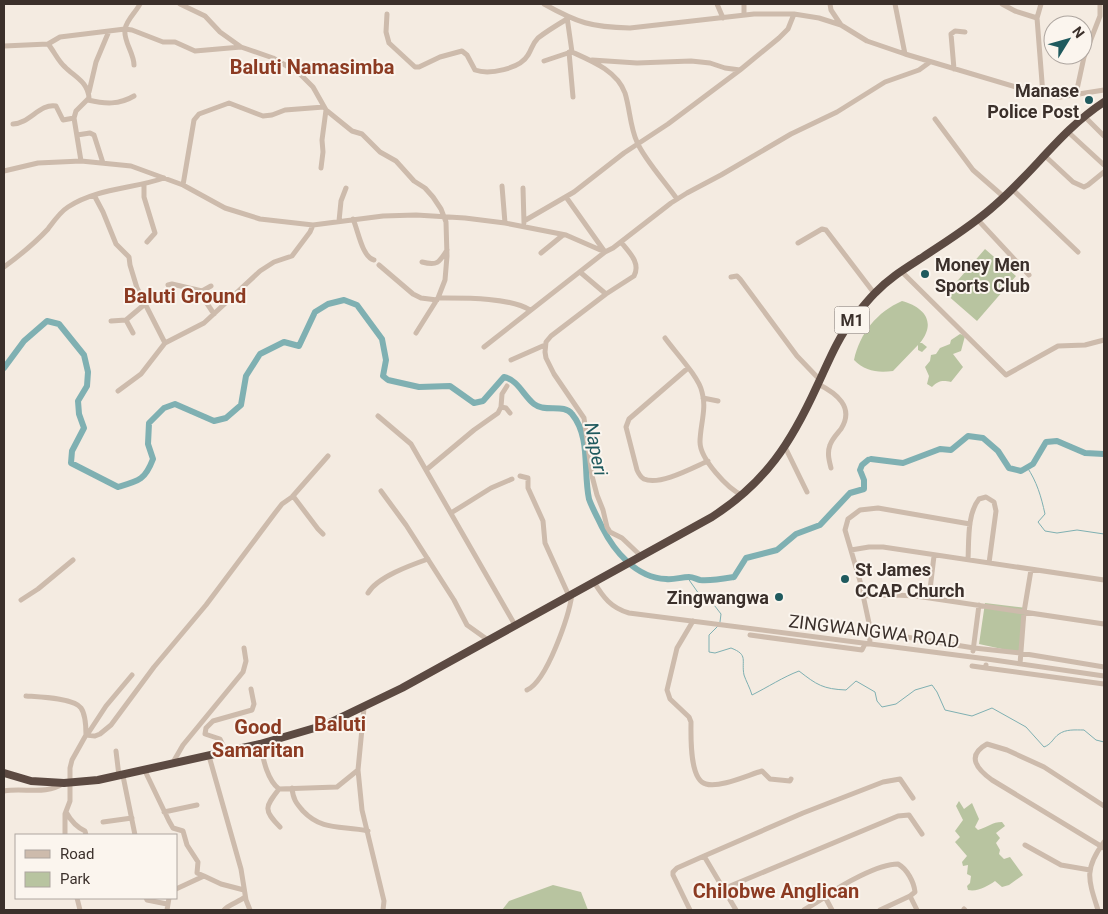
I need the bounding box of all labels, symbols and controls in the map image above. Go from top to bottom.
north arrow [1043,15,1093,65]
text: N [1069,23,1088,41]
district label: Baluti Namasimba [230,55,395,79]
place label: Manase Police Post [987,80,1079,122]
marker: Manase Police Post [1083,94,1095,106]
place label: Money Men Sports Club [935,254,1030,296]
marker: Money Men Sports Club [919,268,931,280]
district label: Baluti Ground [124,284,246,308]
road number: M1 [834,306,870,334]
water label: Naperi [580,420,613,478]
place label: St James CCAP Church [855,559,965,601]
marker: St James CCAP Church [839,573,851,585]
place label: Zingwangwa [667,587,769,608]
marker: Zingwangwa [773,591,785,603]
street label: ZINGWANGWA ROAD [787,610,961,652]
district label: Baluti [314,712,366,736]
district label: Good Samaritan [212,715,304,762]
legend [15,834,178,899]
text: Road [60,845,94,863]
text: Park [60,870,91,888]
district label: Chilobwe Anglican [693,879,859,903]

